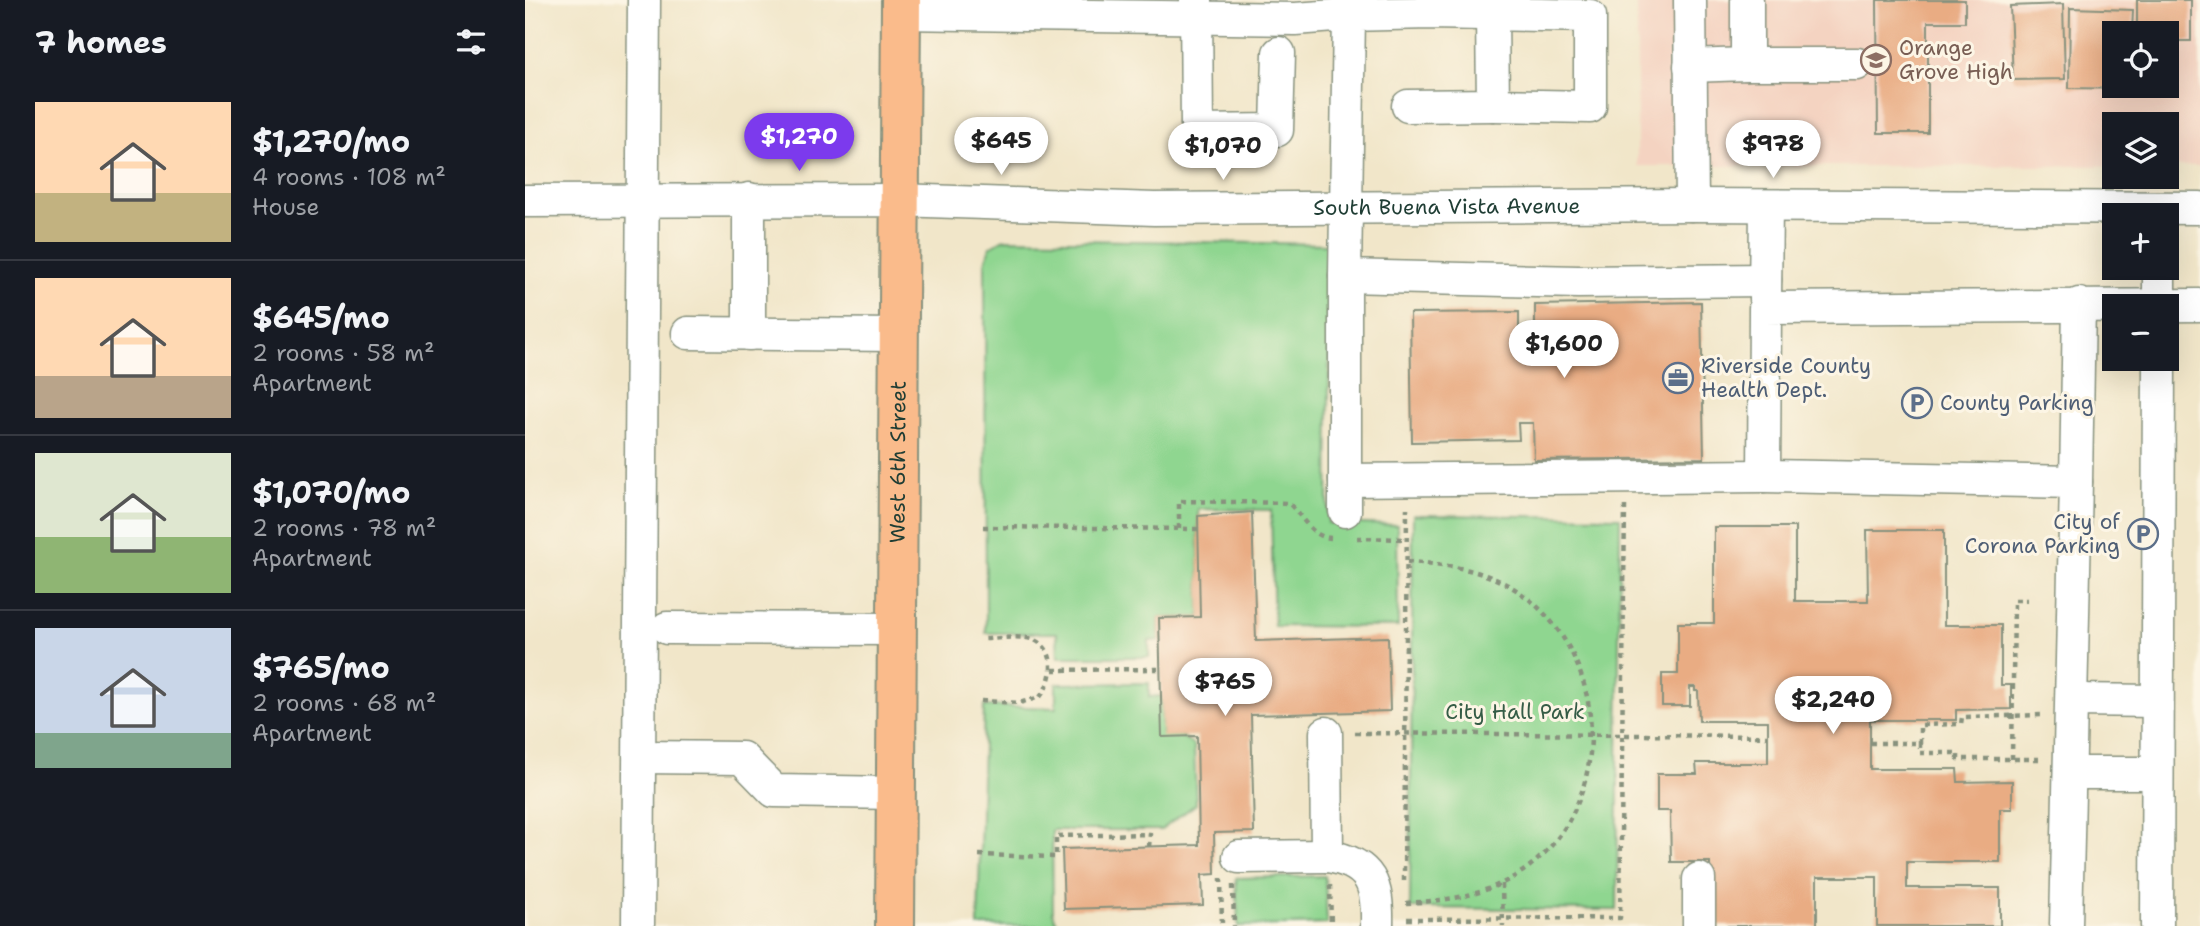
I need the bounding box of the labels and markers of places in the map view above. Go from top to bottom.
place label: Orange Grove High [1899,34,2013,86]
school or university icon: Orange Grove High [1859,43,1893,77]
pin: $1,270 [742,114,856,173]
pin: $645 [960,118,1042,177]
pin: $978 [1732,120,1814,180]
pin: $1,070 [1166,122,1280,182]
pin: $1,600 [1507,320,1621,380]
place label: Riverside County Health Dept. [1701,352,1871,404]
office icon: Riverside County Health Dept. [1661,361,1695,395]
parking icon: County Parking [1900,386,1934,420]
place label: County Parking [1940,389,2094,417]
place label: City of Corona Parking [1965,508,2120,560]
parking icon: City of Corona Parking [2126,517,2160,551]
pin: $765 [1184,658,1266,718]
pin: $2,240 [1776,676,1890,736]

